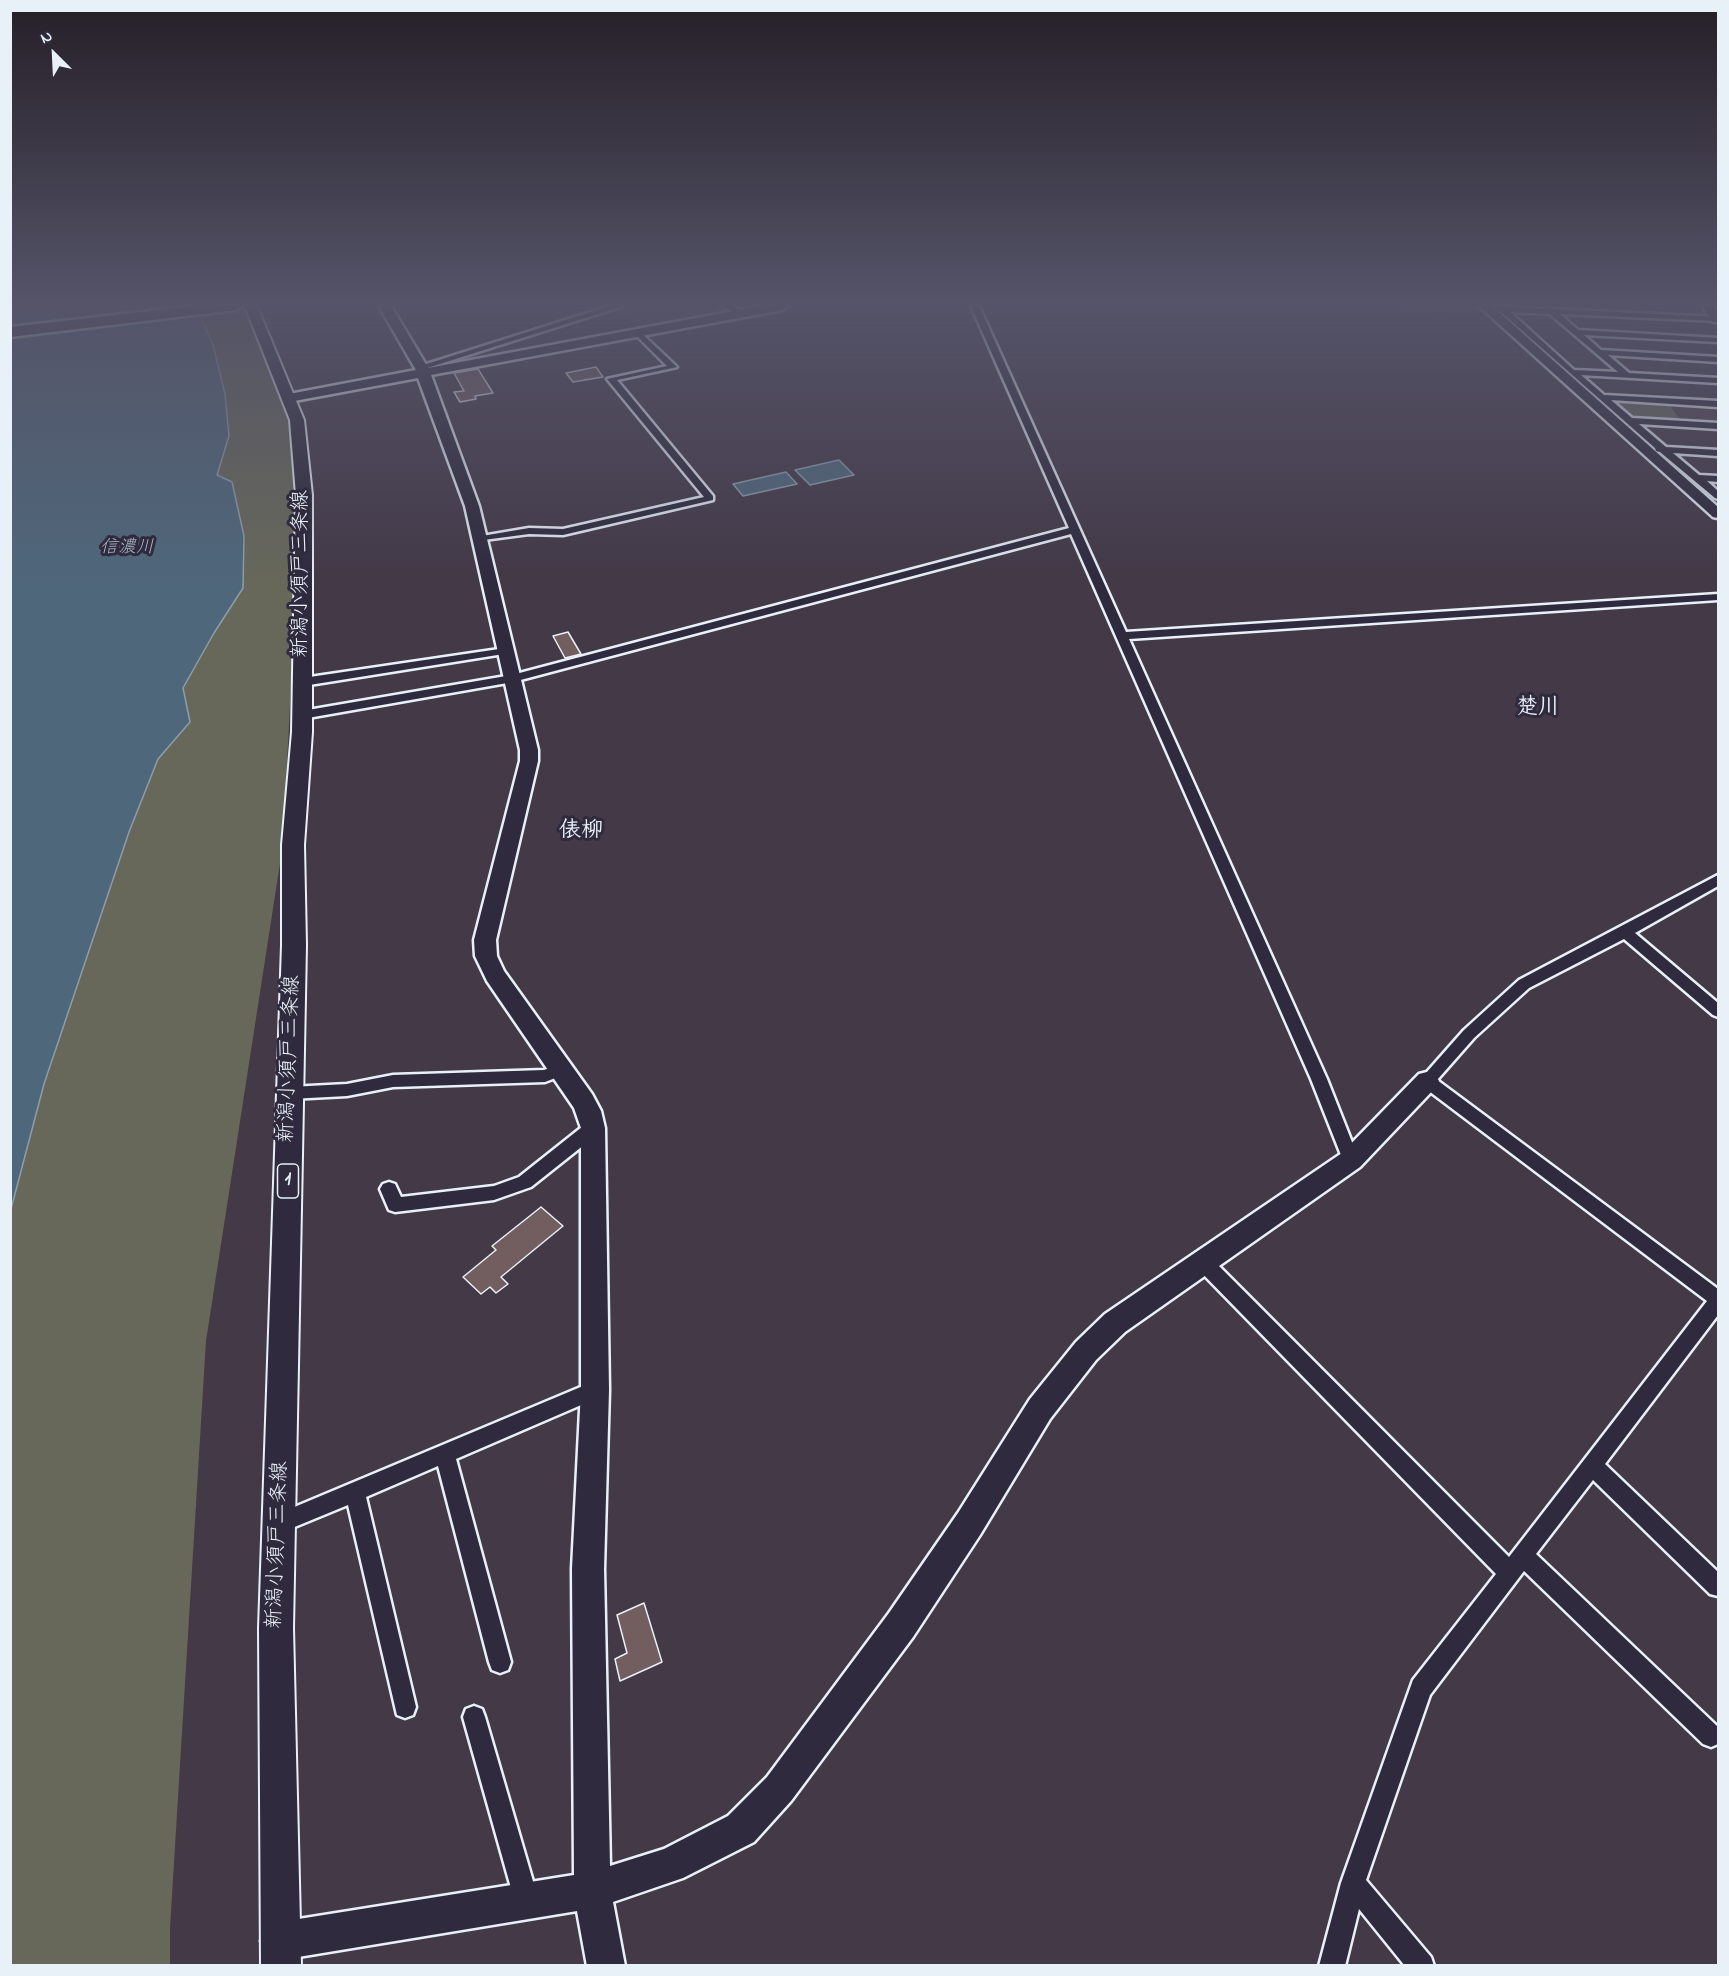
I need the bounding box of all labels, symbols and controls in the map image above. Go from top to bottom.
north arrow [24,24,84,84]
text: N [37,24,56,51]
street label: 新潟小須戸三条線 [290,490,316,658]
water label: 信濃川 [100,538,154,560]
district label: 楚川 [1516,696,1560,722]
district label: 俵柳 [559,819,603,845]
street label: 新潟小須戸三条線 [275,975,307,1143]
road number: 1 [278,1164,298,1198]
street label: 新潟小須戸三条線 [263,1461,295,1629]

